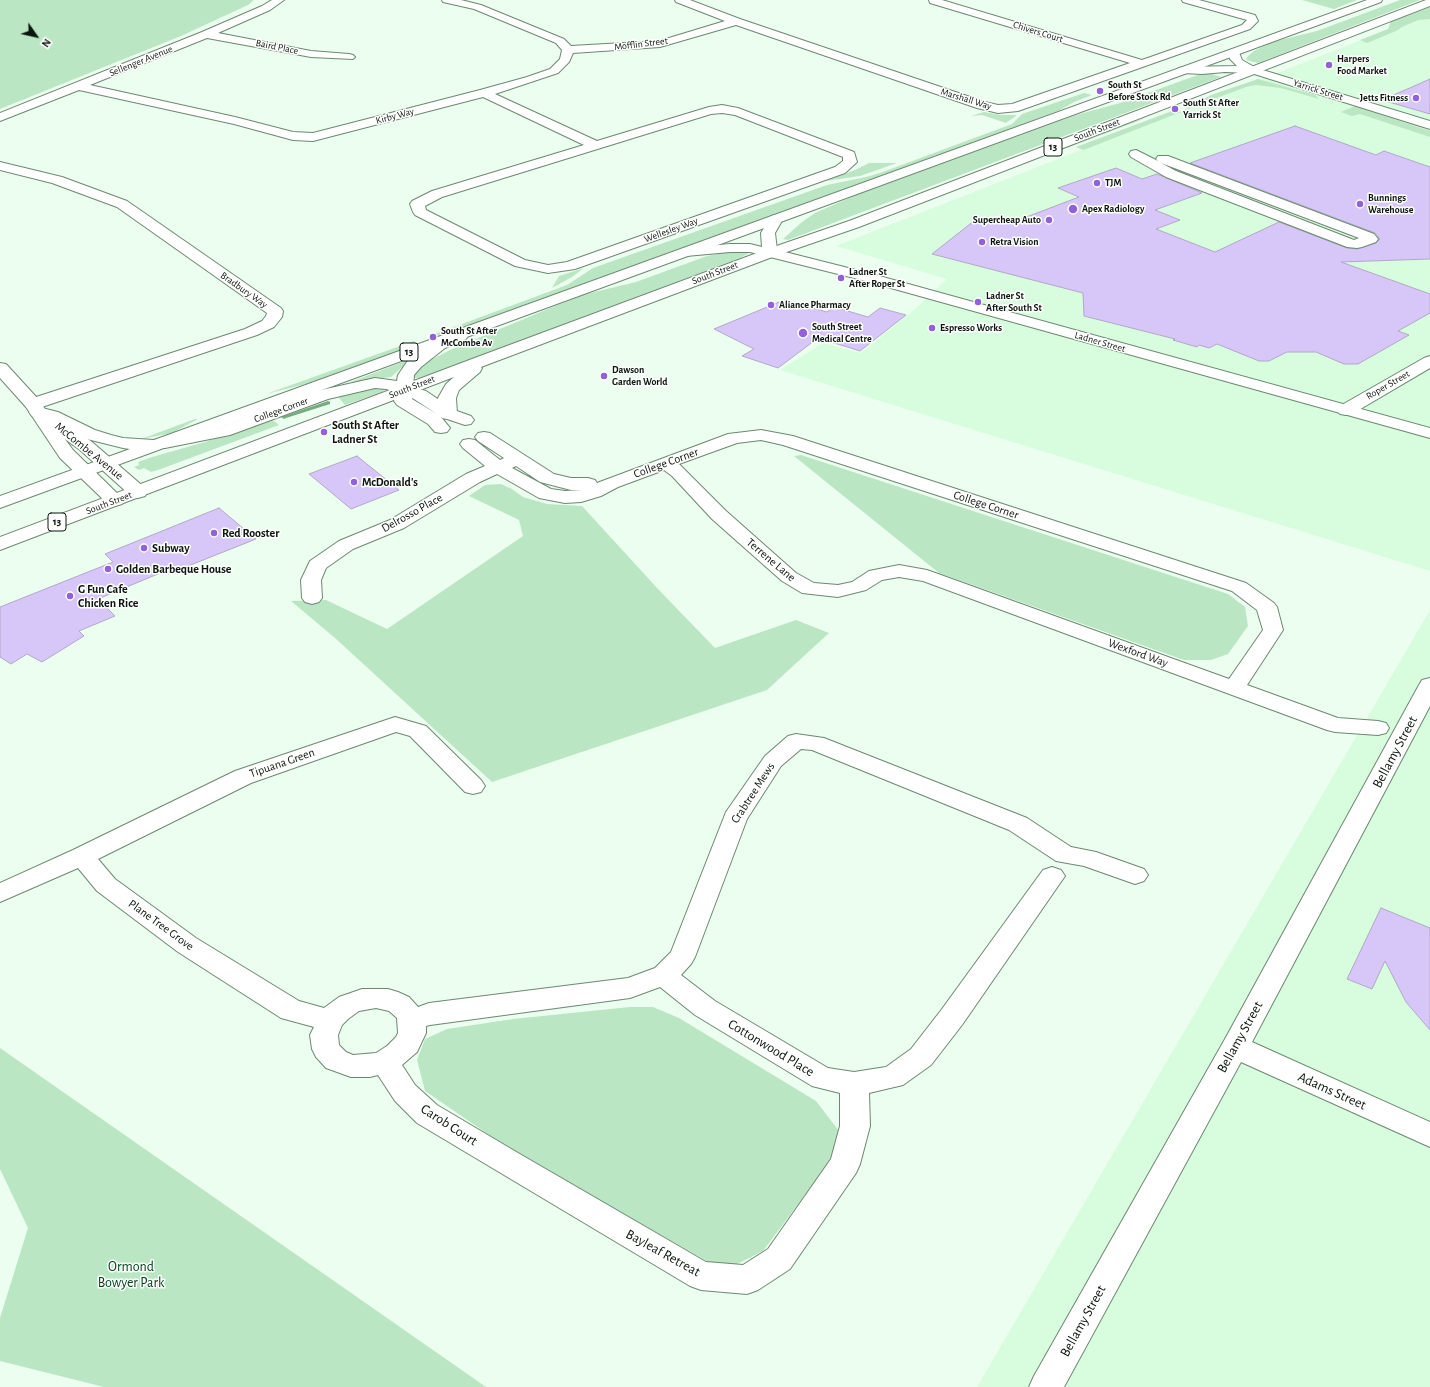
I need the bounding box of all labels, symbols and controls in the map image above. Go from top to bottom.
north arrow [16,16,56,56]
street label: Chivers Court [1012,19,1064,45]
street label: Mofflin Street [614,35,668,53]
text: N [40,37,53,49]
street label: Baird Place [255,37,299,57]
street label: Sellenger Avenue [108,43,174,79]
place label: Harpers Food Market [1337,53,1387,76]
marker: Harpers Food Market [1324,60,1334,70]
street label: Yarrick Street [1292,77,1344,103]
place label: South St Before Stock Rd [1108,79,1171,102]
street label: Marshall Way [939,86,993,112]
marker: South St Before Stock Rd [1095,86,1105,96]
place label: Jetts Fitness [1360,92,1408,104]
marker: Jetts Fitness [1411,93,1421,103]
place label: South St After Yarrick St [1183,97,1239,120]
marker: South St After Yarrick St [1170,104,1180,114]
street label: Kirby Way [375,105,415,127]
street label: South Street [1072,116,1122,144]
road number: 13 [1044,138,1062,156]
place label: TJM [1105,177,1121,189]
marker: TJM [1092,178,1102,188]
place label: Bunnings Warehouse [1368,192,1413,216]
marker: Bunnings Warehouse [1355,199,1365,209]
marker: Apex Radiology [1067,203,1079,215]
place label: Apex Radiology [1082,203,1144,215]
place label: Supercheap Auto [973,214,1041,226]
street label: Wellesley Way [642,215,700,245]
marker: Supercheap Auto [1044,215,1054,225]
place label: Retra Vision [990,236,1038,248]
marker: Retra Vision [977,237,987,247]
street label: South Street [690,259,740,287]
place label: Ladner St After Roper St [849,266,905,290]
street label: Bradbury Way [218,269,270,311]
marker: Ladner St After Roper St [836,273,846,283]
place label: Ladner St After South St [986,290,1042,314]
marker: Ladner St After South St [973,297,983,307]
place label: Aliance Pharmacy [779,299,851,311]
marker: Aliance Pharmacy [766,300,776,310]
place label: South Street Medical Centre [812,321,872,344]
place label: Espresso Works [940,322,1002,334]
marker: Espresso Works [927,323,937,333]
place label: South St After McCombe Av [441,325,497,348]
marker: South Street Medical Centre [797,327,809,339]
street label: Ladner Street [1073,329,1127,355]
marker: South St After McCombe Av [428,332,438,342]
road number: 13 [400,343,418,361]
place label: Dawson Garden World [612,364,668,388]
street label: Roper Street [1364,368,1412,402]
marker: Dawson Garden World [599,371,609,381]
street label: South Street [387,373,437,401]
street label: College Corner [252,395,310,425]
place label: South St After Ladner St [332,418,399,446]
street label: McCombe Avenue [52,419,126,483]
marker: South St After Ladner St [319,427,329,437]
street label: College Corner [632,445,700,481]
place label: McDonald's [362,475,418,489]
marker: McDonald's [349,477,359,487]
street label: College Corner [952,488,1020,522]
street label: South Street [84,489,134,517]
street label: Delrosso Place [379,490,445,536]
road number: 13 [48,513,66,531]
place label: Red Rooster [222,526,279,540]
marker: Red Rooster [209,528,219,538]
street label: Terrene Lane [743,535,799,585]
place label: Subway [152,541,190,555]
marker: Subway [139,543,149,553]
place label: Golden Barbeque House [116,562,231,576]
marker: Golden Barbeque House [103,564,113,574]
place label: G Fun Cafe Chicken Rice [78,582,138,610]
marker: G Fun Cafe Chicken Rice [65,591,75,601]
street label: Wexford Way [1106,635,1170,671]
street label: Bellamy Street [1369,713,1421,791]
street label: Tipuana Green [247,745,317,781]
street label: Crabtree Mews [728,760,778,826]
street label: Plane Tree Grove [125,896,197,954]
street label: Bellamy Street [1213,998,1267,1076]
street label: Cottonwood Place [725,1016,817,1080]
street label: Adams Street [1295,1068,1369,1114]
street label: Carob Court [417,1100,481,1150]
street label: Bayleaf Retreat [623,1226,703,1280]
park label: Ormond Bowyer Park [98,1259,164,1292]
street label: Bellamy Street [1056,1282,1110,1360]

